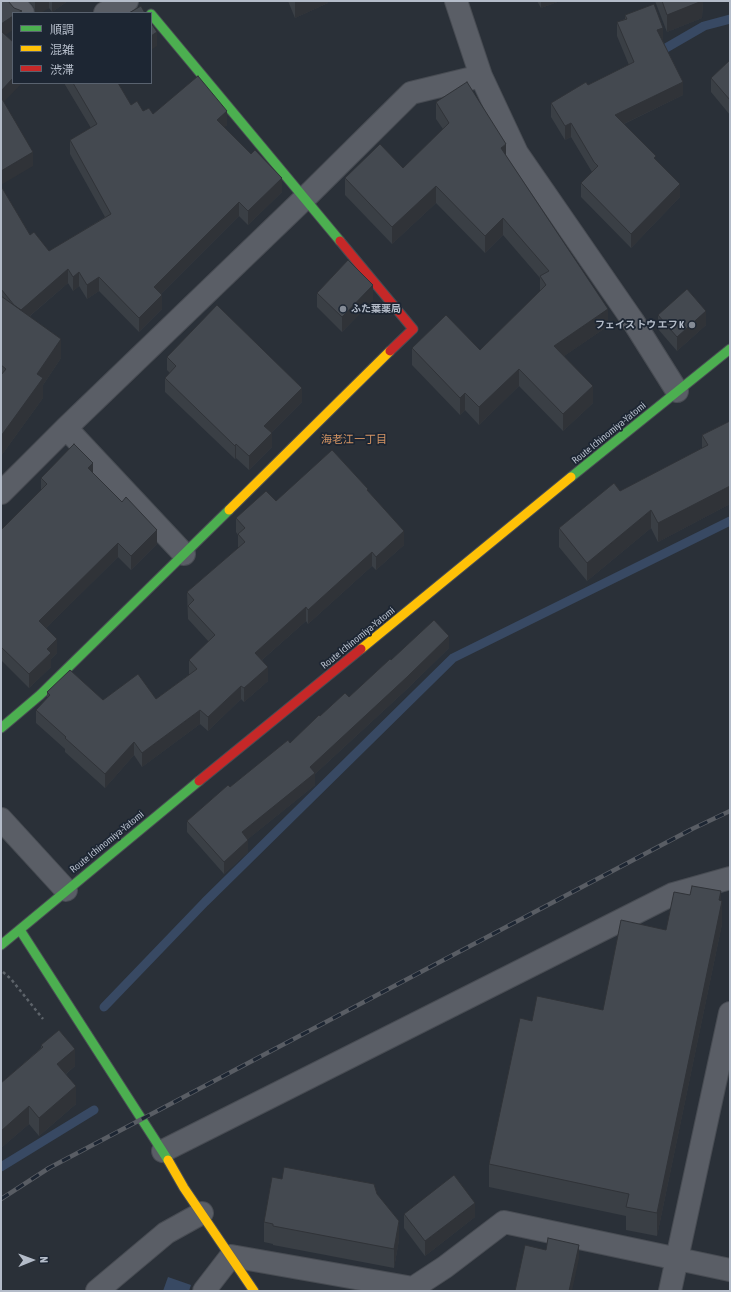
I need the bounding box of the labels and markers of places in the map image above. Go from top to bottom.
place label: ふた葉薬局 [351,303,401,315]
marker: ふた葉薬局 [338,304,348,314]
place label: フェイス トウ エフ K [595,319,684,331]
marker: フェイス トウ エフ K [687,320,697,330]

